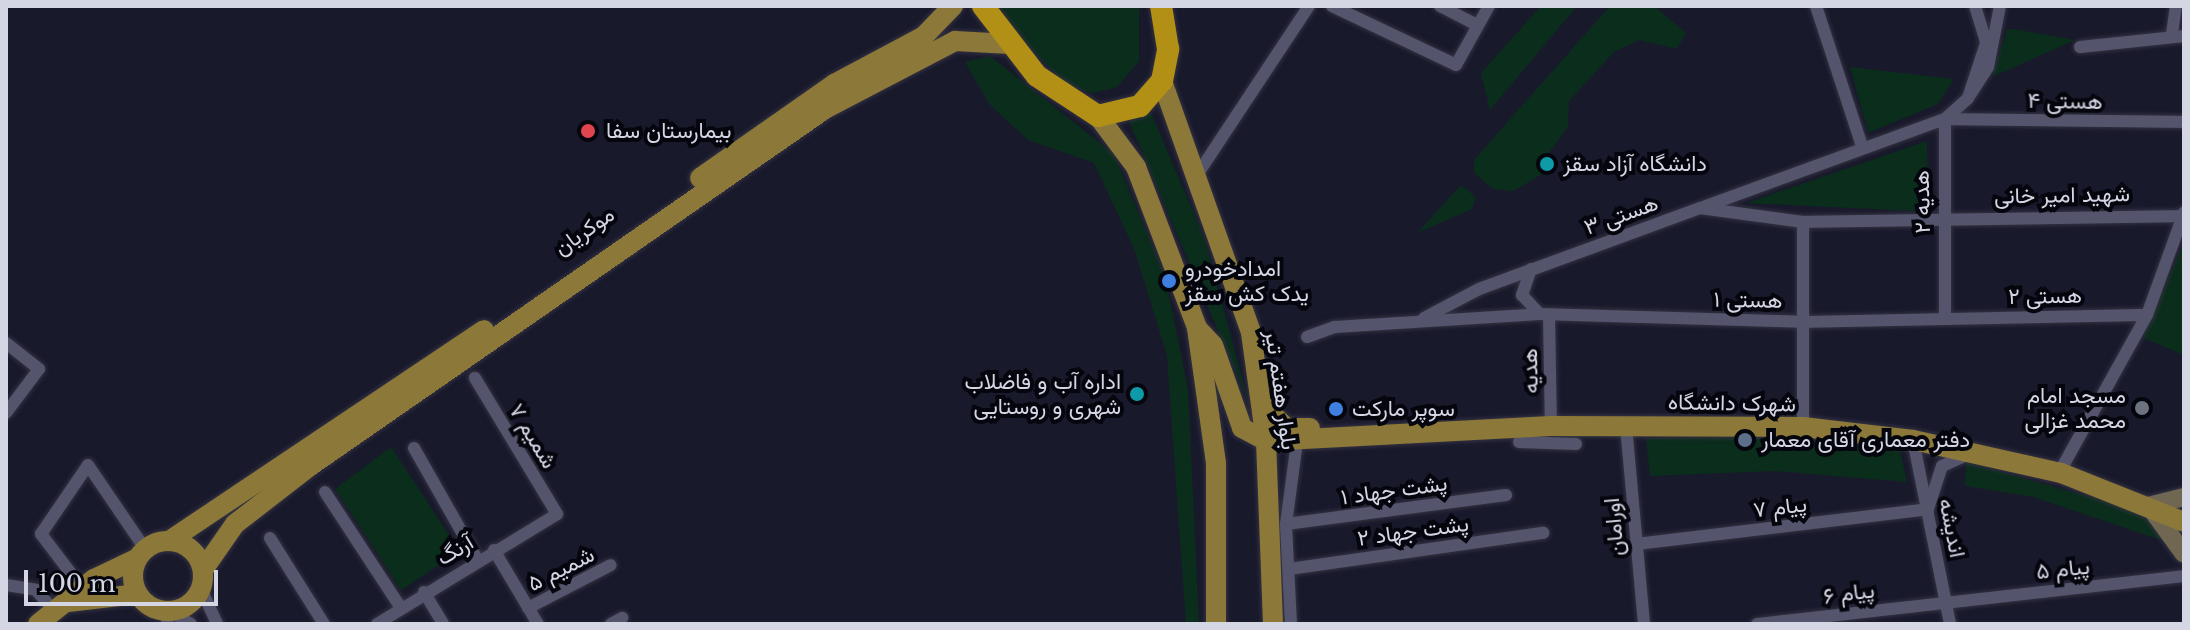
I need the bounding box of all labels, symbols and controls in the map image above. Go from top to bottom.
street label: هستی ۴ [2027,87,2103,115]
place label: بیمارستان سفا [606,118,731,144]
marker: بیمارستان سفا [577,120,599,142]
place label: دانشگاه آزاد سقز [1563,151,1707,177]
marker: دانشگاه آزاد سقز [1538,155,1556,173]
street label: هدیه ۲ [1908,170,1936,234]
street label: شهید امیر خانی [1994,181,2130,209]
street label: هستی ۳ [1580,189,1662,241]
street label: موکریان [549,201,619,261]
place label: امدادخودرو یدک کش سقز [1185,255,1309,306]
marker: امدادخودرو یدک کش سقز [1160,272,1178,290]
street label: هستی ۲ [2008,282,2082,310]
street label: هستی ۱ [1713,286,1783,314]
street label: بلوار هفتم تیر [1260,328,1302,452]
street label: هدیه [1516,348,1544,394]
place label: اداره آب و فاضلاب شهری و روستایی [964,368,1121,420]
place label: مسجد امام محمد غزالی [2024,382,2126,434]
marker: اداره آب و فاضلاب شهری و روستایی [1128,385,1146,403]
street label: شهرک دانشگاه [1668,389,1796,417]
place label: سوپر مارکت [1352,396,1455,422]
street label: شمیم ۷ [503,399,563,473]
marker: مسجد امام محمد غزالی [2133,399,2151,417]
marker: سوپر مارکت [1327,400,1345,418]
place label: دفتر معماری آقای معمار [1761,427,1970,453]
marker: دفتر معماری آقای معمار [1736,431,1754,449]
street label: پشت جهاد ۱ [1339,469,1449,511]
street label: پیام ۷ [1752,491,1808,523]
street label: اندیشه [1933,496,1971,560]
street label: اورامان [1598,497,1630,557]
street label: پشت جهاد ۲ [1356,510,1470,552]
street label: آرنگ [432,529,478,571]
street label: شمیم ۵ [523,541,599,597]
street label: پیام ۵ [2035,553,2091,585]
scale bar [28,554,222,604]
text: 100 m [38,569,116,598]
street label: پیام ۶ [1822,577,1876,609]

